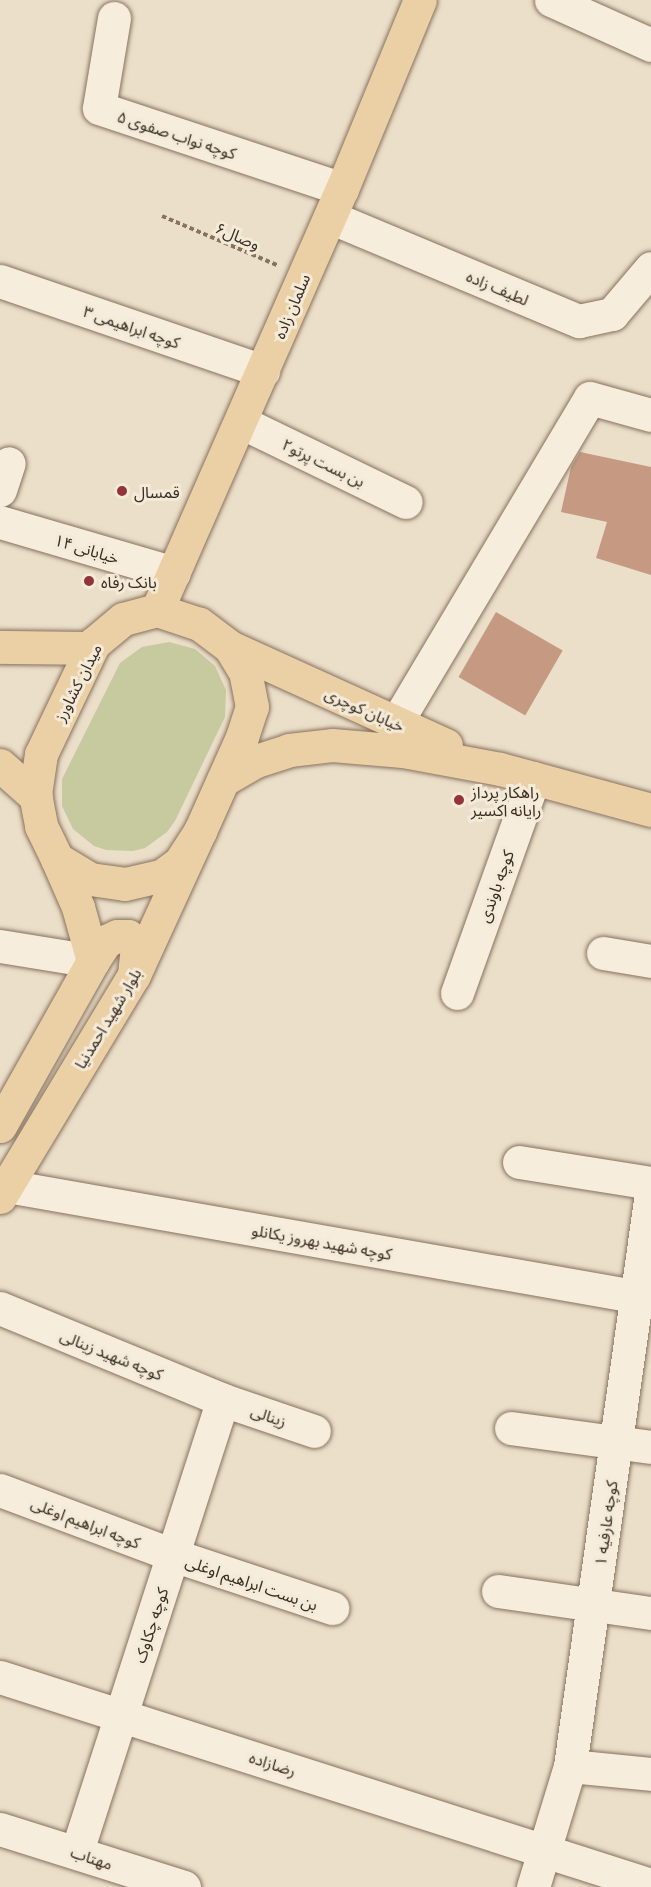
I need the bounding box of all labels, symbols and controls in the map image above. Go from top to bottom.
street label: کوچه نواب صفوی ۵ [115,106,239,162]
street label: وصال۶ [213,217,263,253]
street label: لطیف زاده [464,265,532,309]
street label: سلمان زاده [269,271,313,341]
street label: کوچه ابراهیمی ۳ [81,300,183,352]
street label: بن بست پرتو۲ [279,434,369,490]
place label: قمسال [134,481,180,501]
marker: قمسال [115,484,129,498]
street label: خیابانی ۱۴ [52,529,122,567]
place label: بانک رفاه [101,571,157,591]
marker: بانک رفاه [82,574,96,588]
street label: میدان کشاورز [49,640,105,724]
street label: خیابان کوچری [322,683,408,735]
place label: راهکار پرداز رایانه اکسیر [471,781,541,819]
marker: راهکار پرداز رایانه اکسیر [452,793,466,807]
street label: کوچه باوندی [473,847,517,925]
street label: بلوار شهید احمدنیا [69,964,145,1072]
street label: کوچه شهید بهروز یکانلو [250,1219,394,1263]
street label: کوچه شهید زینالی [58,1325,166,1383]
street label: زینالی [249,1400,289,1430]
street label: کوچه عارفیه ۱ [590,1479,620,1567]
street label: کوچه ابراهیم اوغلی [29,1492,143,1552]
street label: بن بست ابراهیم اوغلی [183,1550,321,1614]
street label: کوچه چکاوک [129,1585,171,1665]
street label: رضازاده [247,1746,299,1780]
street label: مهتاب [69,1841,115,1873]

